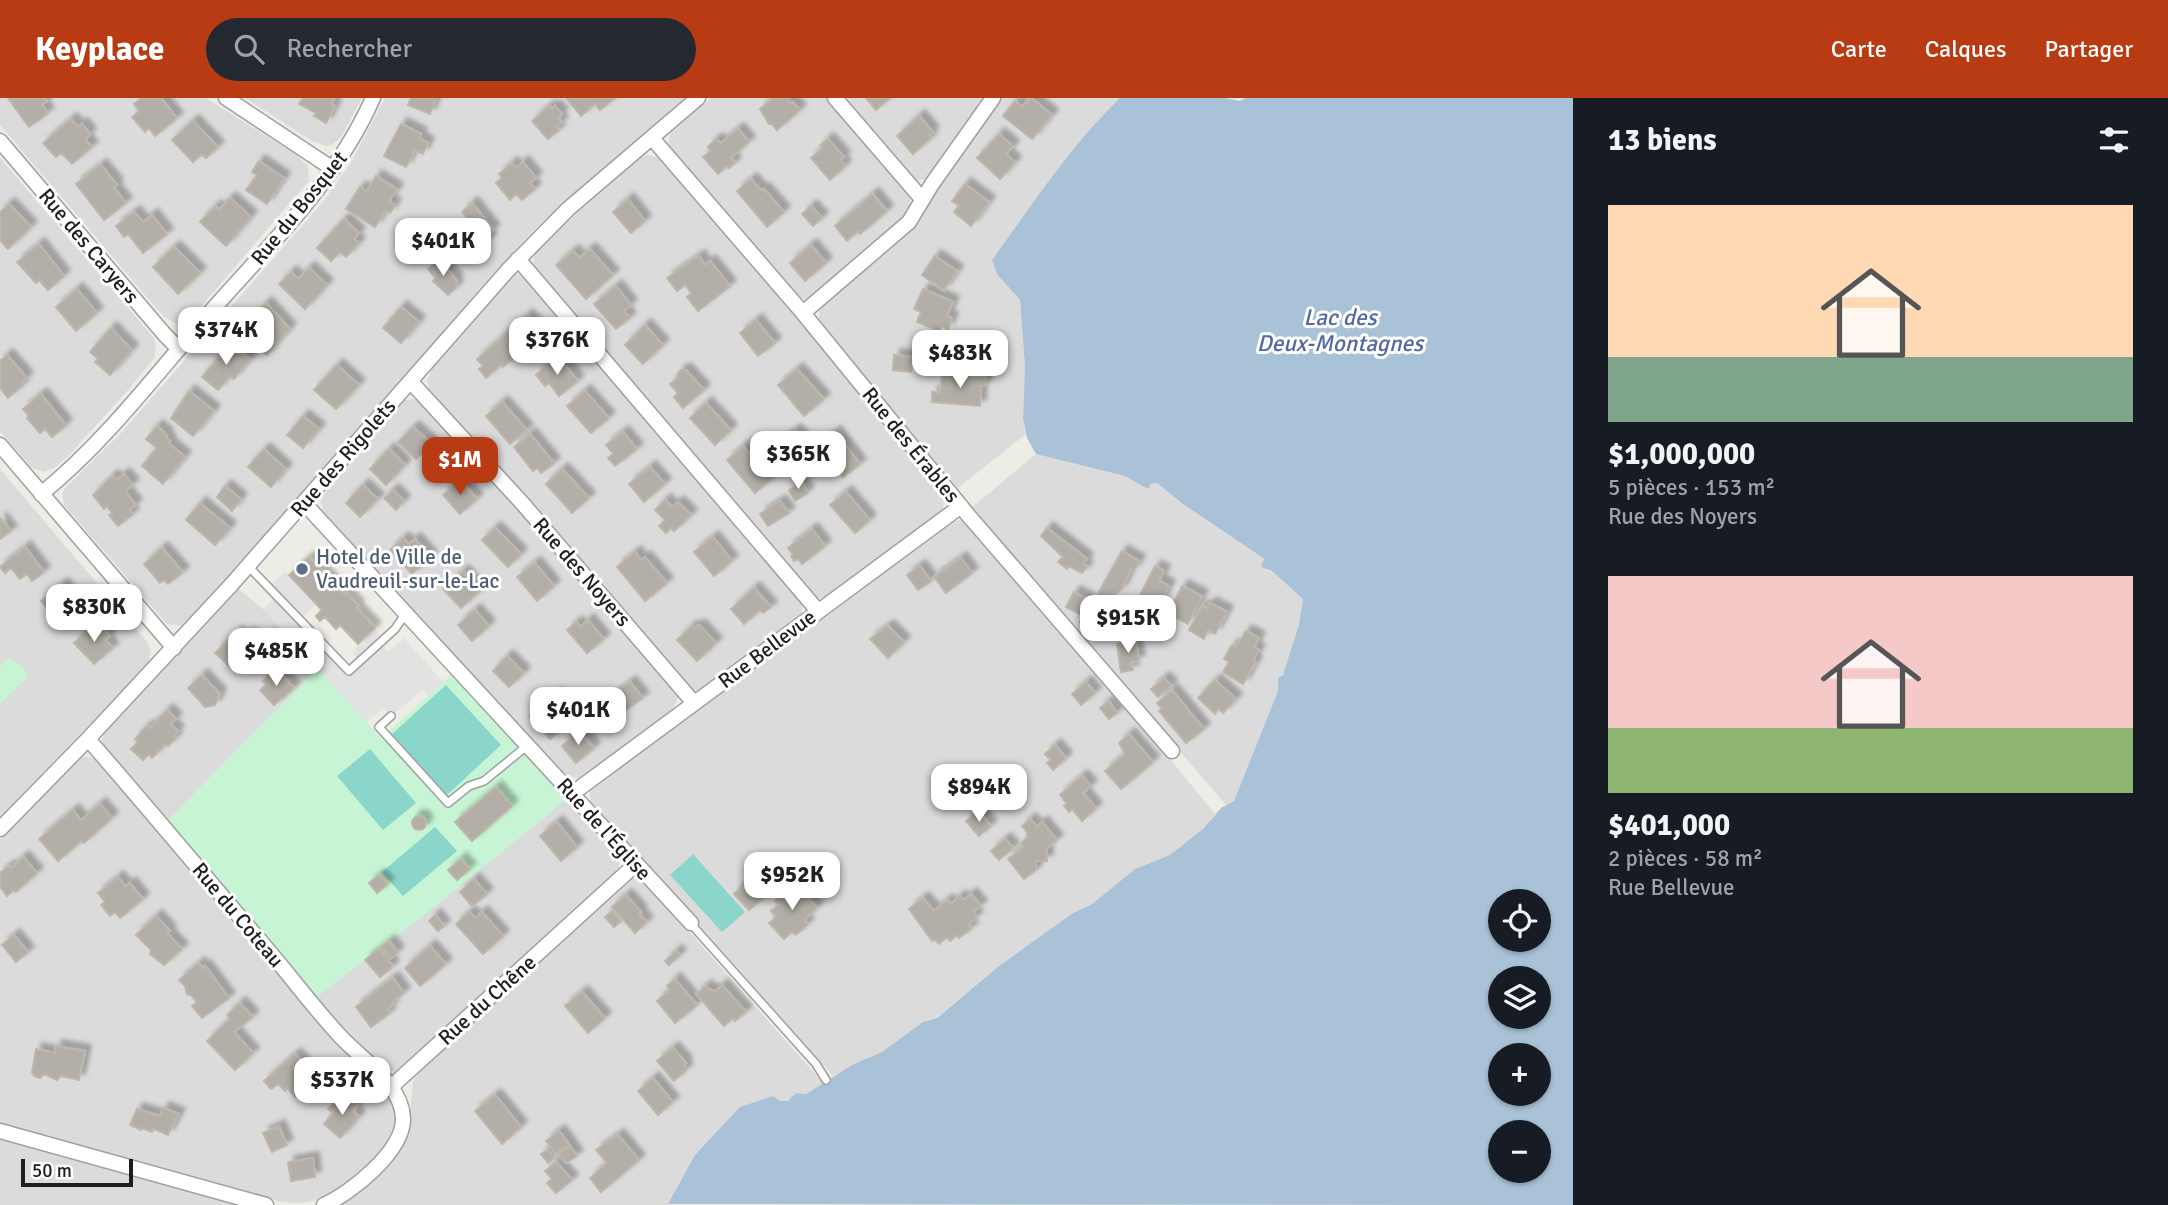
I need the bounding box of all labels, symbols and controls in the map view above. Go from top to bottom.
search box [206,18,696,81]
text: Keyplace [35,29,164,70]
icon: search [230,30,268,68]
text: Rechercher [286,33,412,65]
text: Carte [1831,34,1887,64]
text: Calques [1925,34,2006,64]
text: Partager [2044,34,2133,64]
icon: filters [2095,121,2133,159]
text: 13 biens [1608,122,1717,159]
street label: Rue du Bosquet [245,146,353,270]
street label: Rue des Caryers [33,183,145,309]
pin: $401K [394,218,492,278]
text: $401K [411,226,475,255]
icon: home [1808,250,1934,376]
water label: Lac des Deux-Montagnes [1257,303,1425,358]
pin: $374K [177,308,275,367]
text: $374K [194,315,258,344]
pin: $376K [508,317,606,377]
text: $376K [525,325,589,354]
pin: $483K [911,330,1009,390]
text: $483K [928,338,992,367]
street label: Rue des Érables [857,382,965,508]
street label: Rue des Rigolets [285,394,401,522]
pin: $365K [749,432,847,491]
text: $1,000,000 [1608,436,1755,473]
pin: $1M [426,438,494,497]
text: $365K [766,439,830,468]
text: $1M [438,445,482,474]
text: 5 pièces · 153 m² [1608,473,1775,502]
text: Rue des Noyers [1608,502,1757,531]
street label: Rue des Noyers [528,512,636,632]
place label: Hotel de Ville de Vaudreuil-sur-le-Lac [316,544,500,594]
marker: Hotel de Ville de Vaudreuil-sur-le-Lac [294,561,310,577]
pin: $830K [45,584,143,644]
text: $830K [62,592,126,621]
pin: $915K [1079,596,1177,655]
text: $915K [1096,603,1160,632]
street label: Rue Bellevue [713,604,821,694]
icon: home [1808,621,1934,747]
pin: $485K [227,628,325,688]
text: $485K [244,636,308,665]
pin: $401K [529,688,627,747]
text: $401K [546,695,610,724]
pin: $894K [930,764,1028,824]
street label: Rue de l'Église [551,772,657,886]
text: $894K [947,772,1011,801]
text: $401,000 [1608,807,1730,844]
text: 2 pièces · 58 m² [1608,844,1763,873]
pin: $952K [743,852,841,912]
street label: Rue du Coteau [187,857,289,973]
text: $952K [760,860,824,889]
text: Rue Bellevue [1608,873,1735,902]
map controls [1488,889,1551,1183]
button: locate [1488,889,1551,952]
street label: Rue du Chêne [433,949,541,1051]
button: layers [1488,966,1551,1029]
button: + [1488,1043,1551,1106]
pin: $537K [293,1058,391,1117]
text: $537K [310,1065,374,1094]
button: − [1488,1120,1551,1183]
scale bar [21,1156,133,1188]
text: 50 m [32,1159,72,1183]

